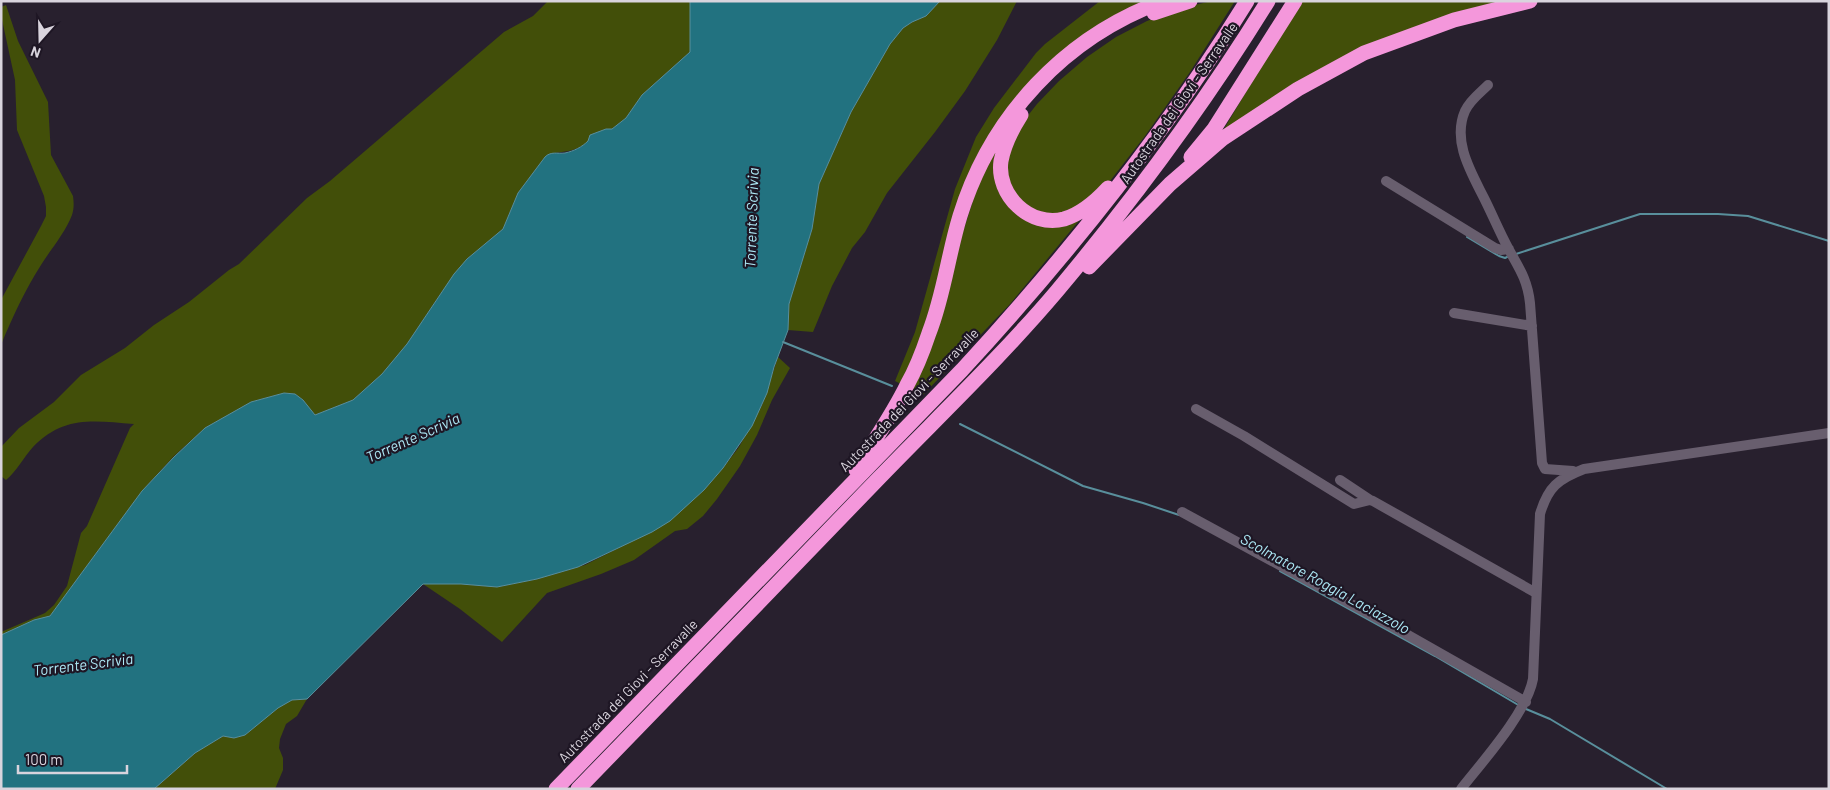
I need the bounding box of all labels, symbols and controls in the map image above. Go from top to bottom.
north arrow [15,15,65,65]
street label: Autostrada dei Giovi - Serravalle [1116,19,1241,187]
text: N [28,43,43,62]
water label: Torrente Scrivia [740,167,762,269]
street label: Autostrada dei Giovi - Serravalle [836,324,982,475]
water label: Torrente Scrivia [363,408,462,466]
water label: Scolmatore Roggia Laciazzolo [1238,529,1413,637]
street label: Autostrada dei Giovi - Serravalle [555,615,701,766]
water label: Torrente Scrivia [32,649,134,679]
scale bar [18,742,126,774]
text: 100 m [25,750,63,768]

